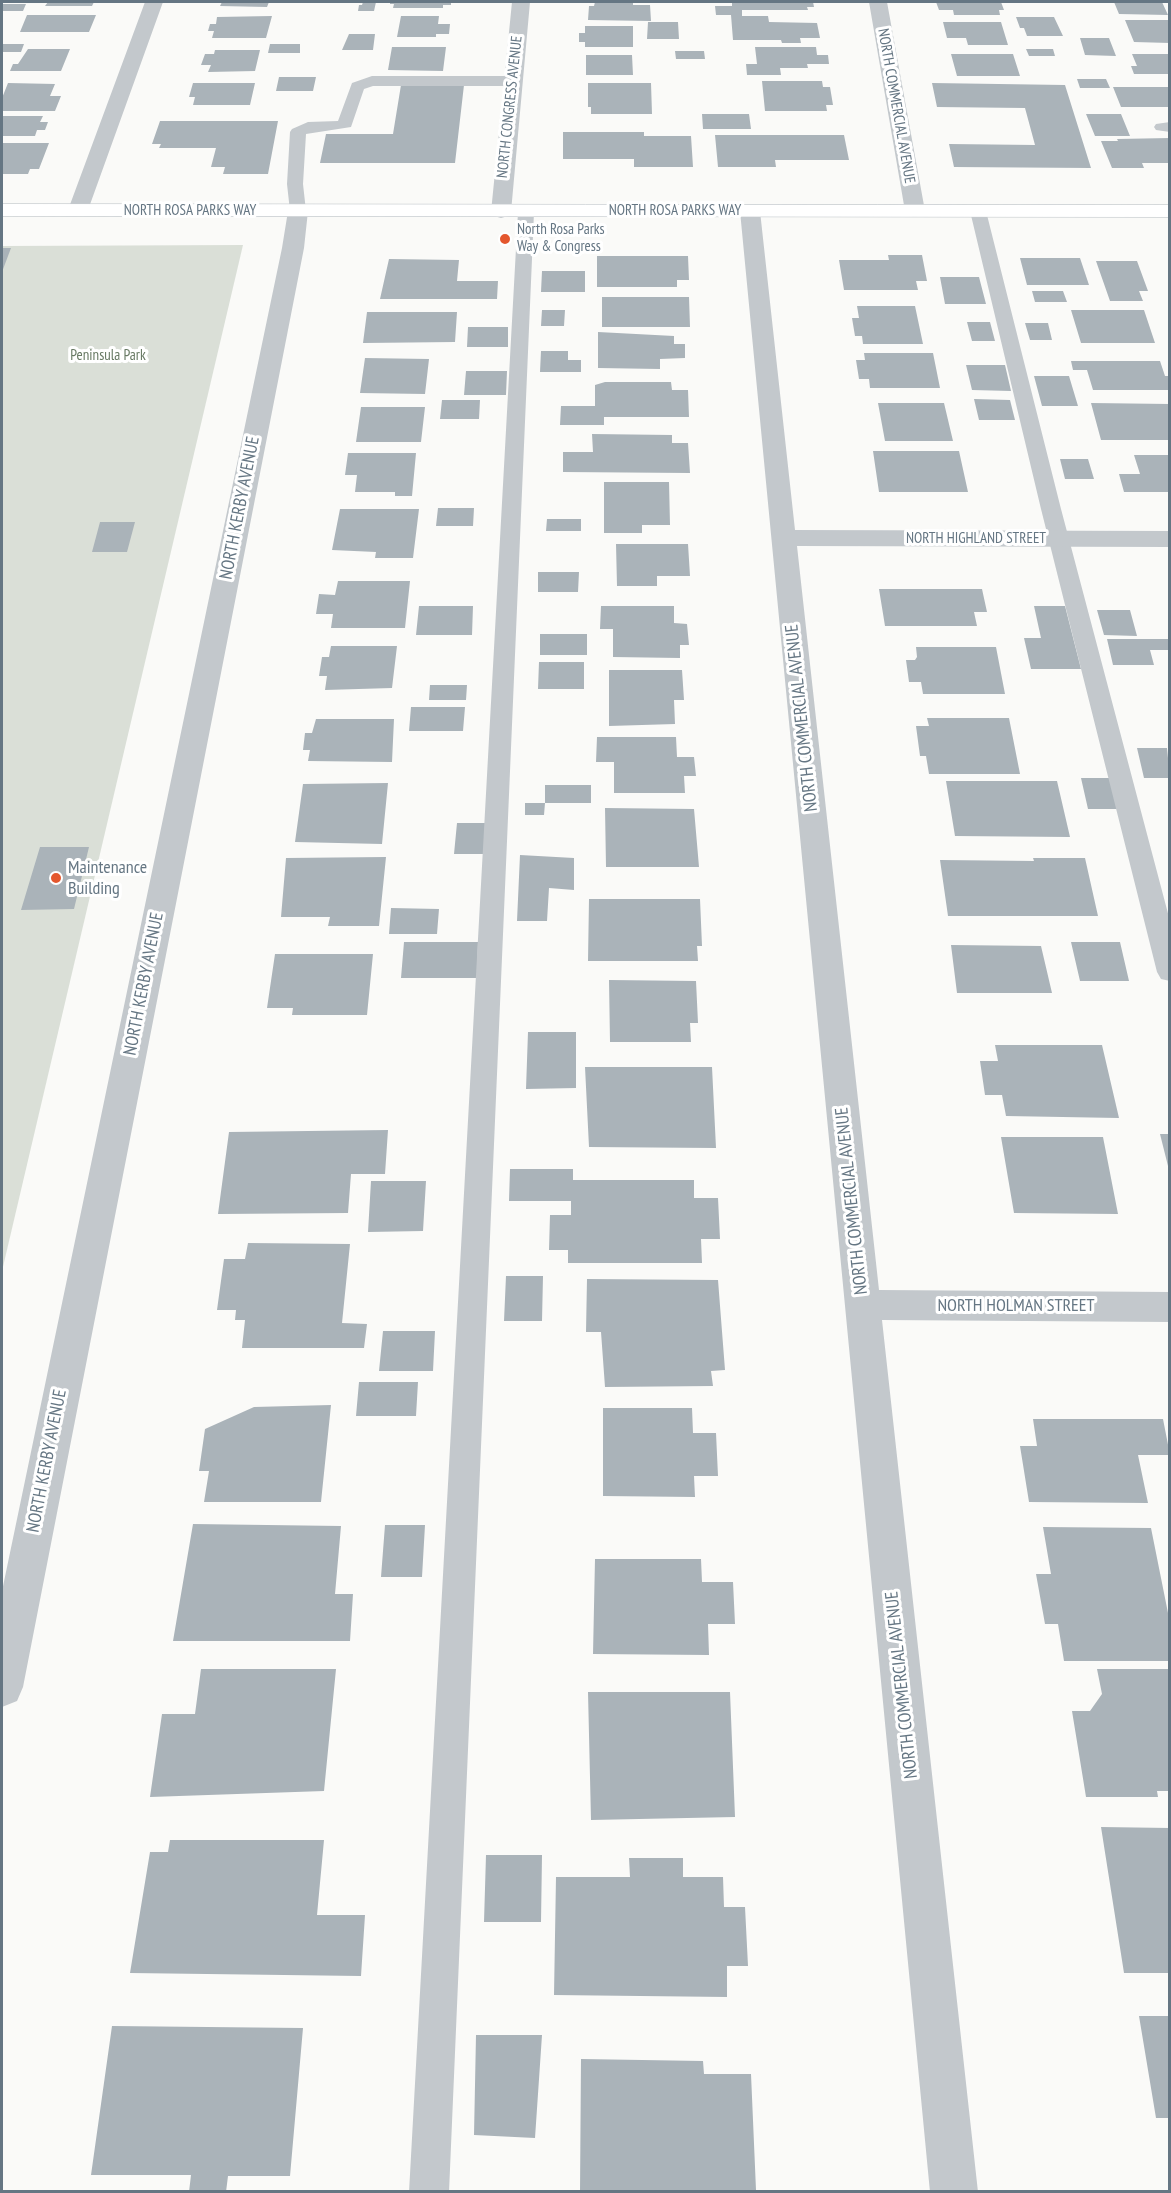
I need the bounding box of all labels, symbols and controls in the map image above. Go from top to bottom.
street label: NORTH COMMERCIAL AVENUE [874,27,918,185]
street label: NORTH CONGRESS AVENUE [494,35,526,179]
street label: NORTH ROSA PARKS WAY [124,202,256,220]
street label: NORTH ROSA PARKS WAY [609,202,741,220]
place label: North Rosa Parks Way & Congress [517,221,605,256]
marker: North Rosa Parks Way & Congress [498,232,512,246]
park label: Peninsula Park [70,347,146,365]
street label: NORTH KERBY AVENUE [216,435,264,581]
street label: NORTH HIGHLAND STREET [906,530,1046,548]
street label: NORTH COMMERCIAL AVENUE [781,623,823,813]
place label: Maintenance Building [68,857,147,900]
marker: Maintenance Building [49,871,63,885]
street label: NORTH KERBY AVENUE [120,911,168,1057]
street label: NORTH COMMERCIAL AVENUE [831,1106,873,1296]
street label: NORTH HOLMAN STREET [937,1295,1095,1317]
street label: NORTH KERBY AVENUE [23,1388,71,1534]
street label: NORTH COMMERCIAL AVENUE [881,1590,923,1780]

